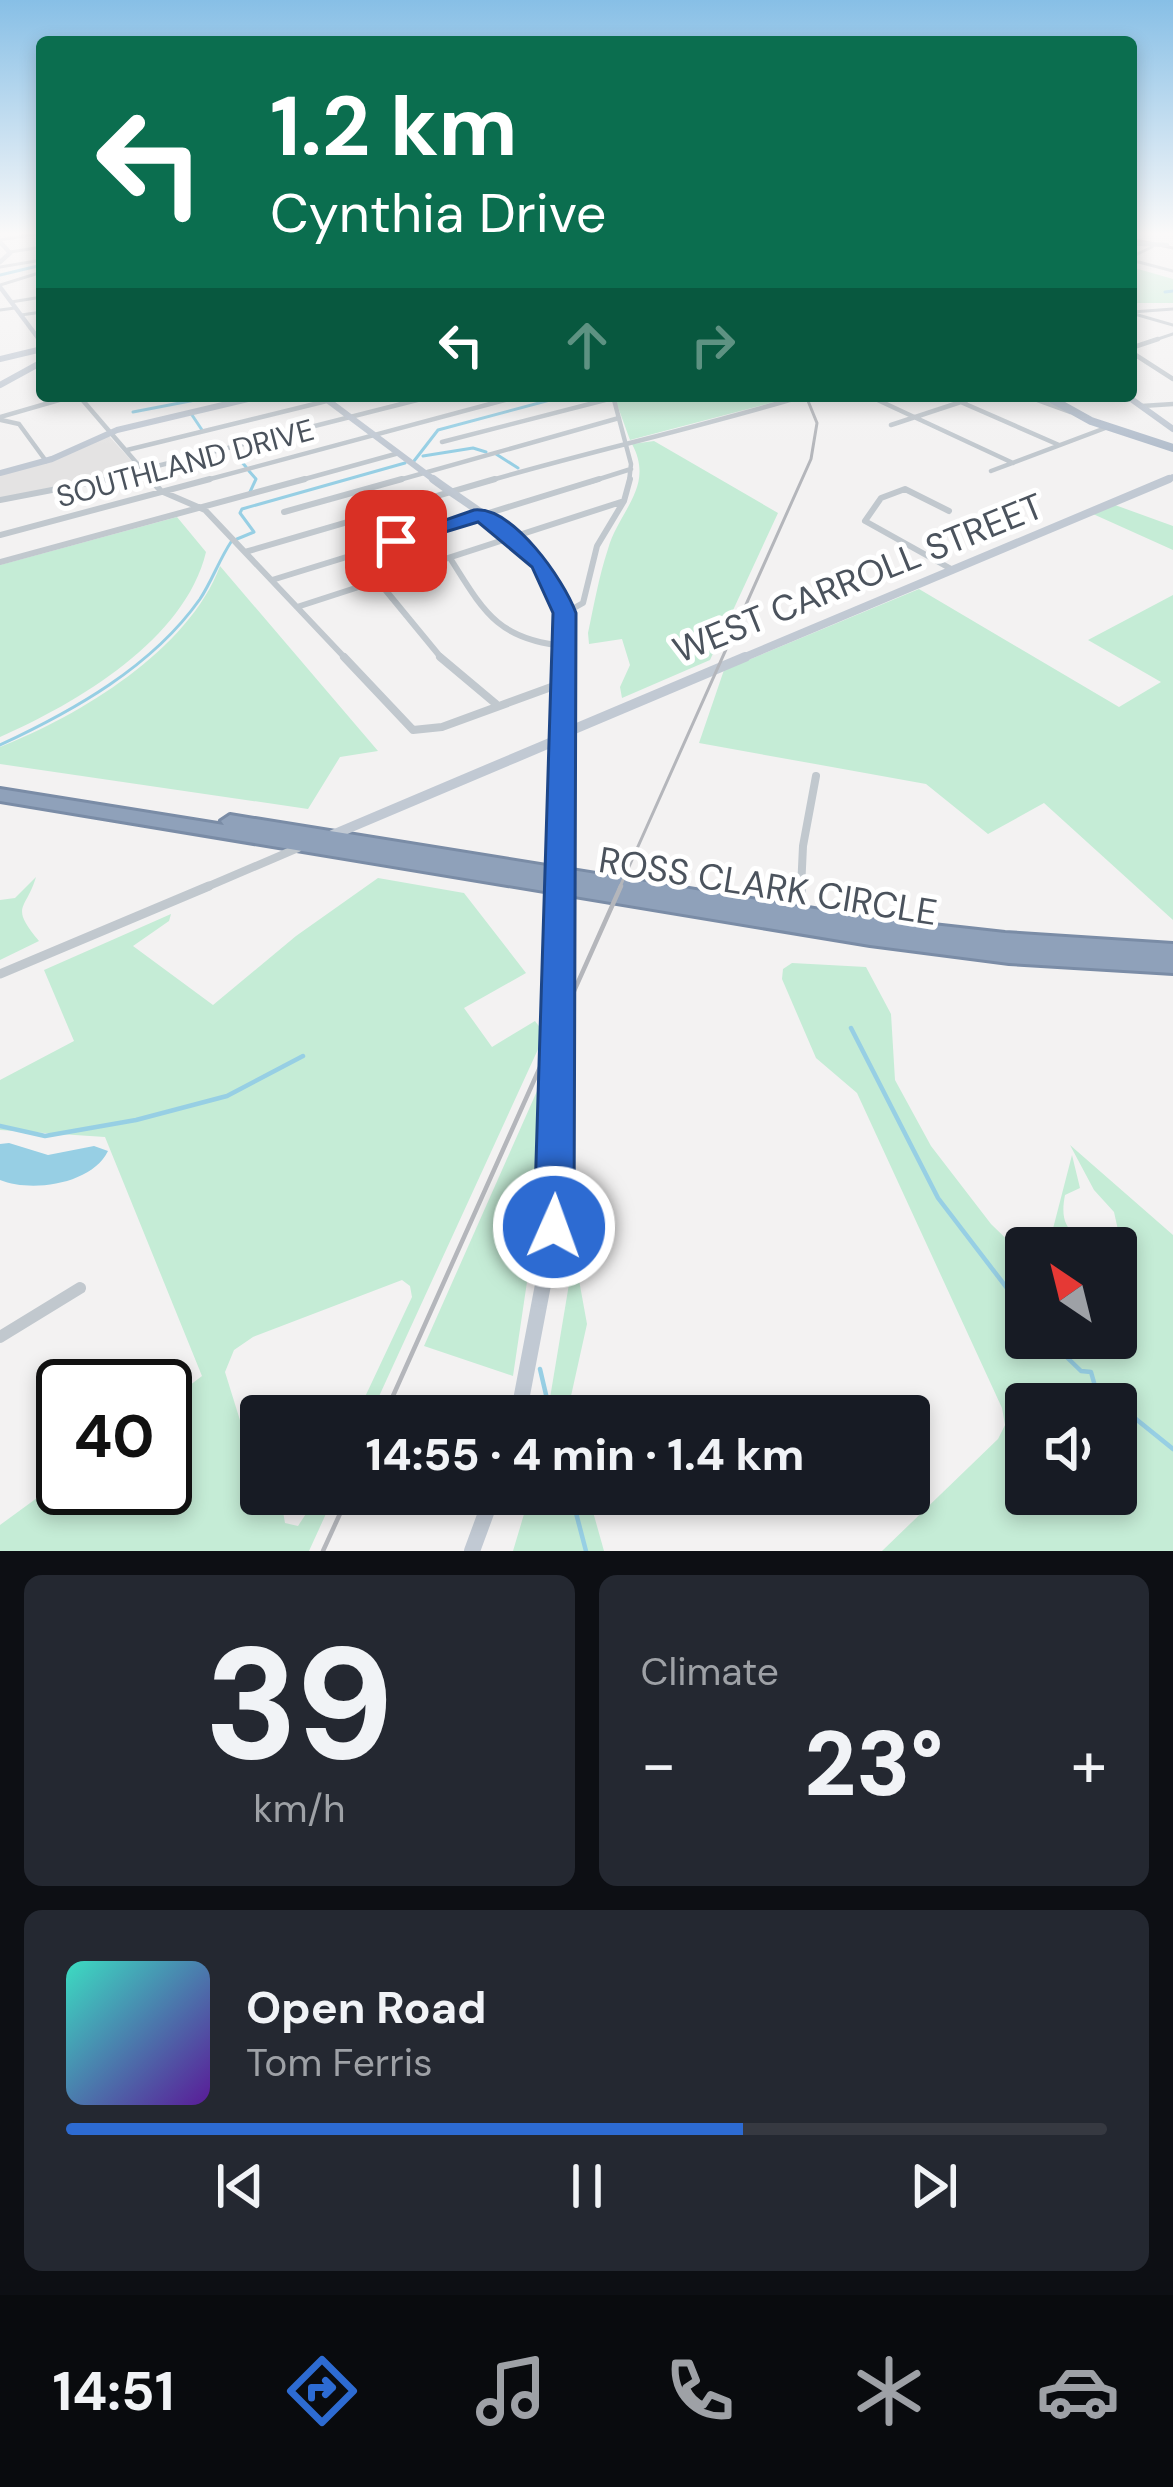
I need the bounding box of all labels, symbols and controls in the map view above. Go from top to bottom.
text: 1.2 km [270,72,518,181]
icon: left [72,84,228,240]
text: Cynthia Drive [270,178,607,249]
icon: left [428,312,494,378]
icon: ahead [554,312,620,378]
icon: right [680,312,746,378]
street label: SOUTHLAND DRIVE [52,410,318,516]
street label: WEST CARROLL STREET [666,482,1050,674]
pin [345,490,447,592]
icon: arrive [363,508,429,574]
street label: ROSS CLARK CIRCLE [595,836,941,936]
position arrow [491,1164,617,1290]
north arrow [1005,1227,1137,1359]
map controls [1005,1227,1137,1515]
speed limit sign: 40 [36,1359,192,1515]
button: sound [1005,1383,1137,1515]
text: 14:55 · 4 min · 1.4 km [366,1425,804,1484]
text: 39 [205,1603,394,1806]
text: Climate [641,1646,779,1697]
text: 23° [804,1706,943,1823]
text: − [641,1722,677,1807]
text: + [1071,1722,1107,1807]
text: km/h [253,1783,345,1834]
text: Open Road [246,1978,487,2037]
text: Tom Ferris [246,2037,433,2088]
icon: previous [207,2153,273,2219]
icon: pause [554,2153,620,2219]
icon: next [901,2153,967,2219]
icon: directions [280,2349,364,2433]
icon: music [469,2349,553,2433]
icon: phone [658,2349,742,2433]
icon: climate [847,2349,931,2433]
icon: car [1036,2349,1120,2433]
text: 14:51 [53,2356,174,2427]

